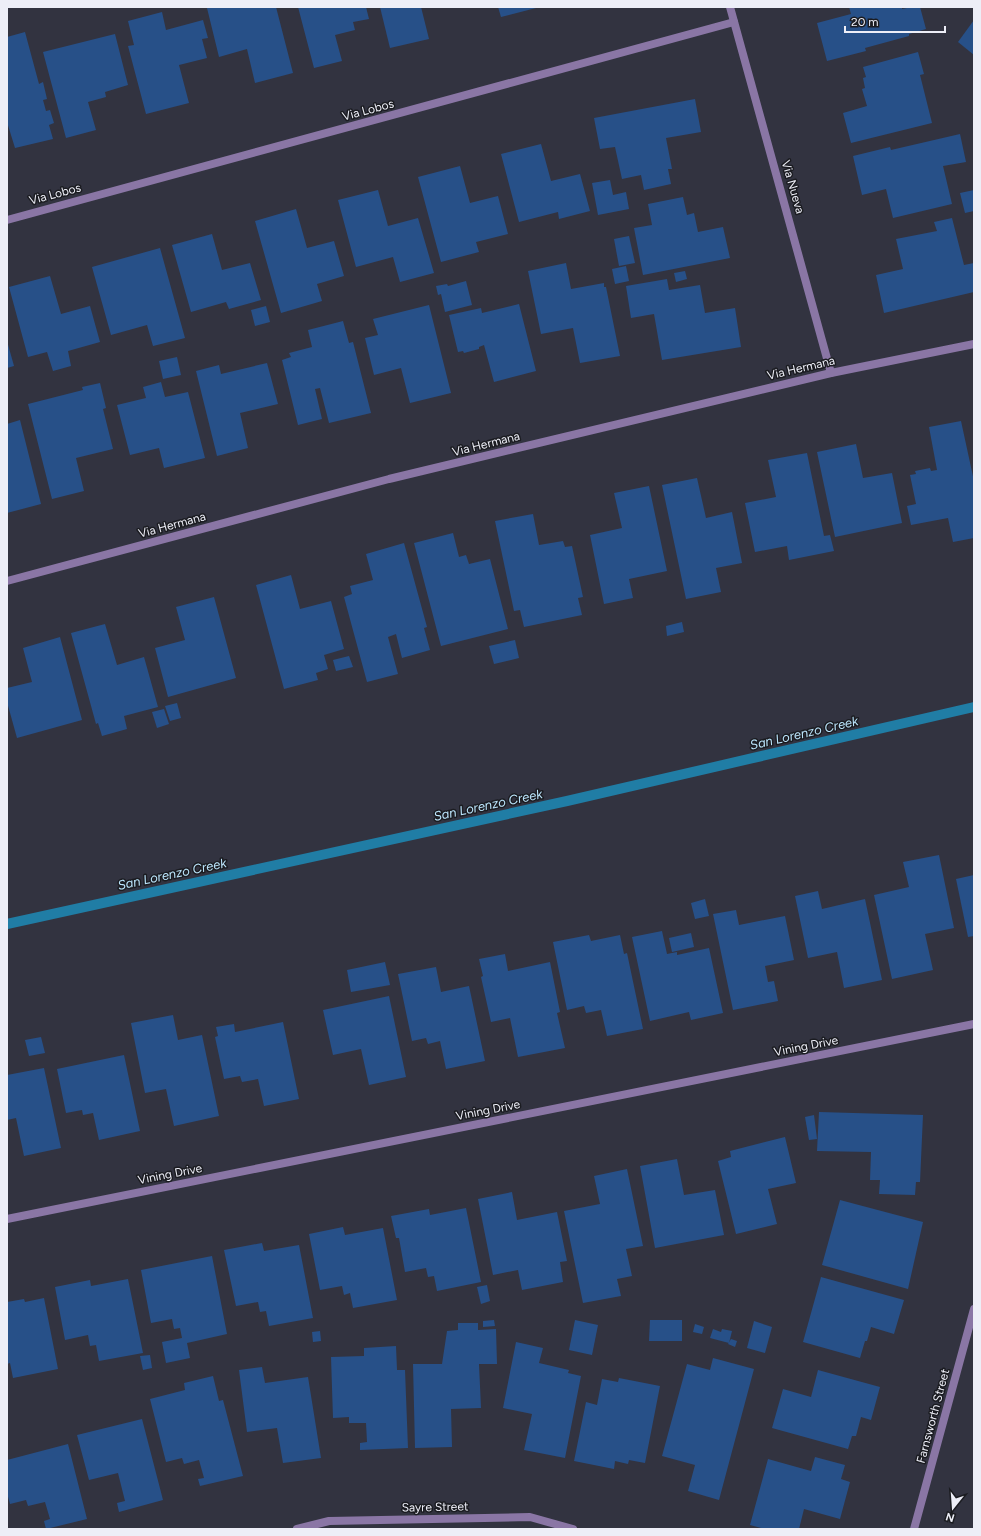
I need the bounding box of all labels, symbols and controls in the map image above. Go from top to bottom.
scale bar [845,8,945,34]
text: 20 m [851,15,879,29]
street label: Via Lobos [341,96,396,124]
street label: Via Nueva [779,159,807,215]
street label: Via Lobos [28,180,83,208]
street label: Via Hermana [766,353,836,383]
street label: Via Hermana [451,429,521,459]
street label: Via Hermana [137,509,207,541]
water label: San Lorenzo Creek [748,713,860,753]
water label: San Lorenzo Creek [432,786,544,824]
water label: San Lorenzo Creek [116,855,228,893]
street label: Vining Drive [773,1033,840,1059]
street label: Vining Drive [455,1097,522,1123]
street label: Vining Drive [137,1161,204,1187]
street label: Farnsworth Street [914,1367,952,1465]
north arrow [933,1488,973,1528]
street label: Sayre Street [401,1499,469,1515]
text: N [944,1510,956,1525]

